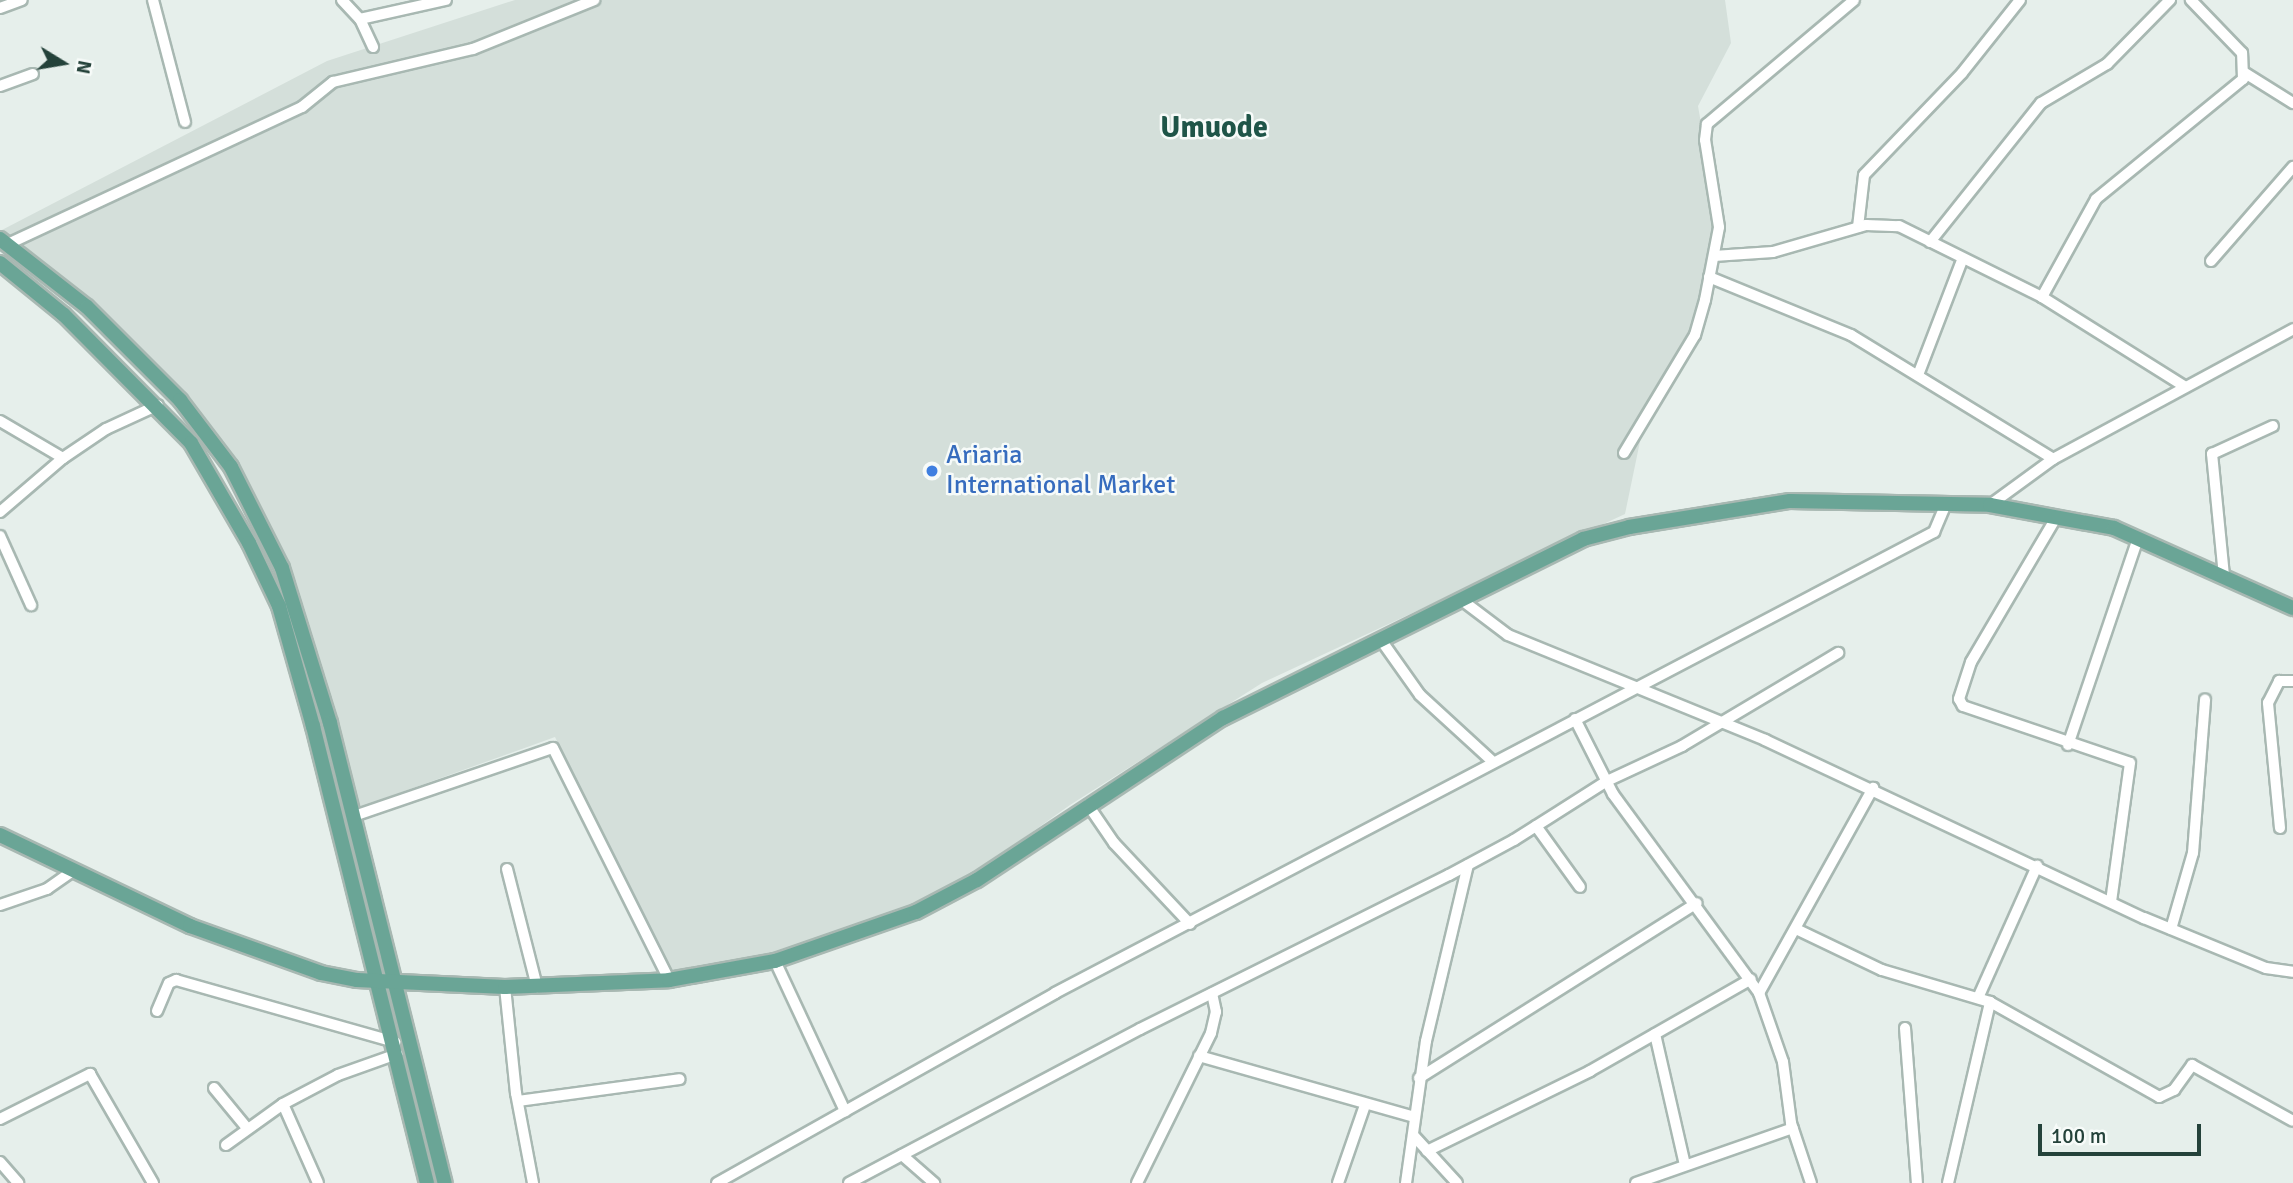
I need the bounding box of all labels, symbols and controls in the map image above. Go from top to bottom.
north arrow [28,28,98,98]
text: N [71,58,97,76]
district label: Umuode [1160,110,1268,146]
place label: Ariaria International Market [946,440,1175,502]
marker: Ariaria International Market [924,463,940,479]
scale bar [2041,1110,2204,1154]
text: 100 m [2051,1123,2106,1149]

